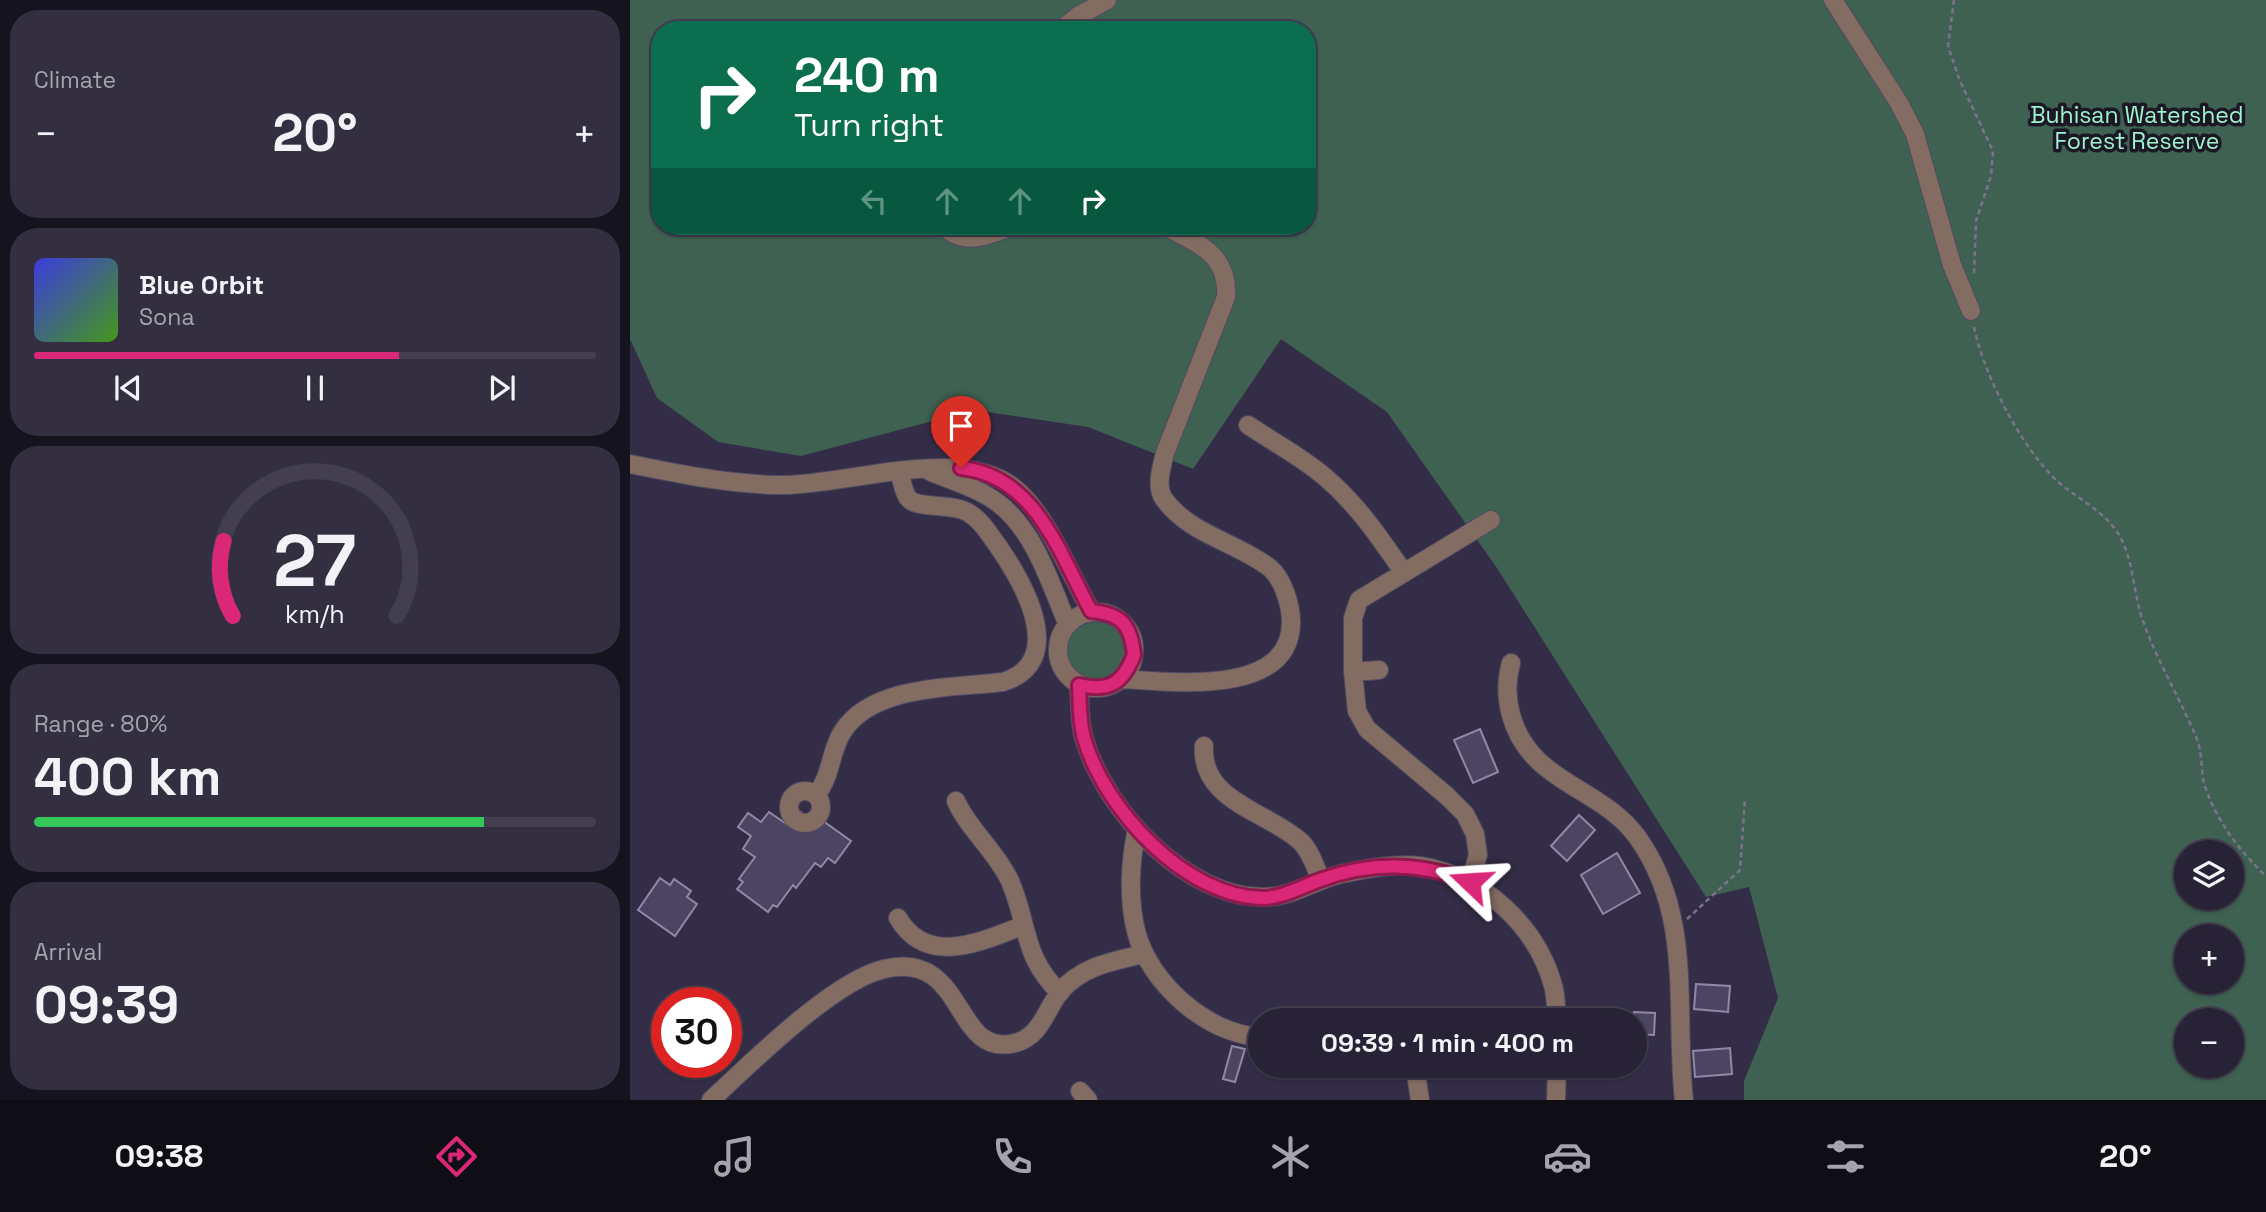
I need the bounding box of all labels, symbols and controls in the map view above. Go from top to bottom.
text: 240 m [794,44,940,106]
icon: right [679,49,770,140]
text: Climate [34,65,116,95]
text: 20° [272,100,358,166]
park label: Buhisan Watershed Forest Reserve [2030,100,2244,156]
text: Turn right [794,105,944,145]
text: − [34,110,58,158]
text: + [572,110,596,158]
icon: left [855,182,893,220]
icon: ahead [928,182,966,220]
icon: ahead [1001,182,1039,220]
icon: right [1074,182,1112,220]
text: Blue Orbit [139,268,264,302]
text: Sona [139,302,195,332]
icon: previous [109,369,147,407]
icon: pause [296,369,334,407]
icon: next [483,369,521,407]
pin [931,396,991,468]
icon: arrive [942,407,980,445]
text: 27 [274,514,356,607]
text: km/h [285,598,345,630]
text: Range · 80% [34,709,167,739]
text: 400 km [34,744,221,810]
map controls [2174,840,2244,1078]
button: layers [2174,840,2244,910]
position arrow [1433,845,1507,919]
button: + [2174,924,2244,994]
text: Arrival [34,937,102,967]
text: 09:39 [34,972,179,1038]
speed limit sign: 30 [651,987,742,1078]
button: − [2174,1008,2244,1078]
text: 09:39 · 1 min · 400 m [1321,1026,1574,1060]
icon: directions [432,1132,481,1181]
icon: music [710,1132,759,1181]
icon: phone [988,1132,1037,1181]
icon: climate [1266,1132,1315,1181]
icon: car [1543,1132,1592,1181]
icon: filters [1821,1132,1870,1181]
text: 09:38 [114,1136,203,1176]
text: 20° [2099,1136,2152,1176]

